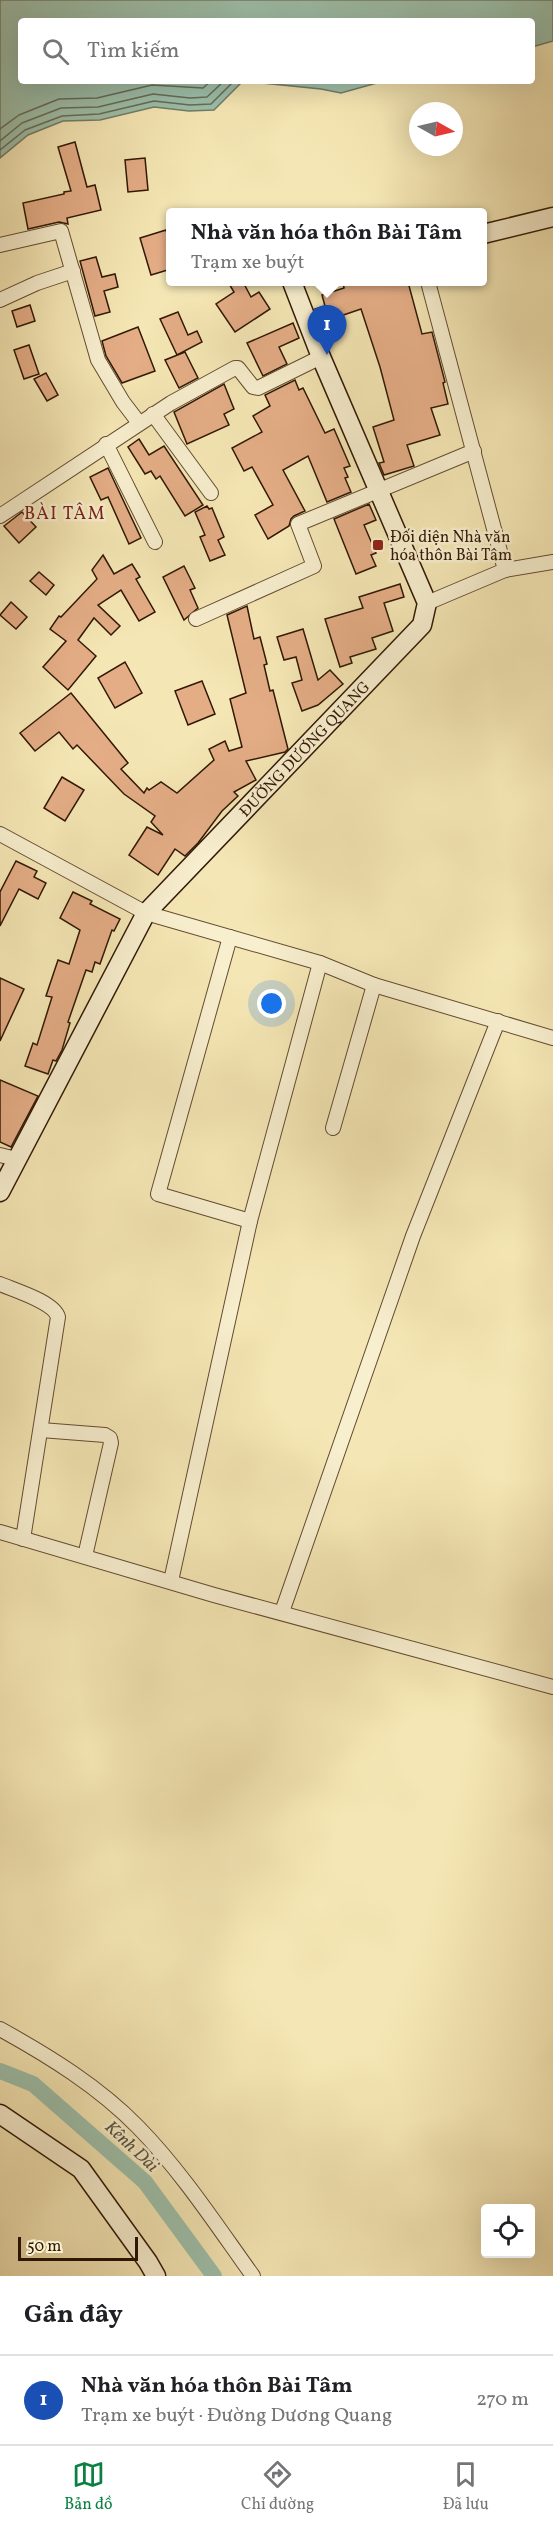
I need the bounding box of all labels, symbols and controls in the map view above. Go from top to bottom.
search box [18,18,535,84]
icon: search [39,35,72,68]
text: Tìm kiếm [87,36,180,67]
north arrow [409,102,463,156]
popup [166,208,487,286]
text: Nhà văn hóa thôn Bài Tâm [191,218,462,249]
text: Trạm xe buýt [191,249,305,277]
pin: 1 [308,306,346,355]
district label: BÀI TÂM [24,502,106,527]
place label: Đối diện Nhà văn hóa thôn Bài Tâm [390,527,512,567]
marker: Đối diện Nhà văn hóa thôn Bài Tâm [371,538,385,552]
street label: ĐƯỜNG DƯƠNG QUANG [235,677,376,822]
your location [257,989,286,1018]
water label: Kênh Dài [99,2116,164,2179]
map controls [481,2204,535,2258]
button: locate [481,2204,535,2258]
scale bar [18,2234,138,2262]
text: 50 m [27,2236,61,2258]
text: Gần đây [24,2297,123,2333]
text: Nhà văn hóa thôn Bài Tâm [81,2371,353,2402]
text: 1 [39,2386,48,2414]
text: 270 m [476,2386,529,2414]
text: Trạm xe buýt · Đường Dương Quang [81,2402,392,2430]
tab: Bản đồ [64,2458,113,2516]
tab: Chỉ đường [241,2458,314,2516]
tab: Đã lưu [443,2458,489,2516]

